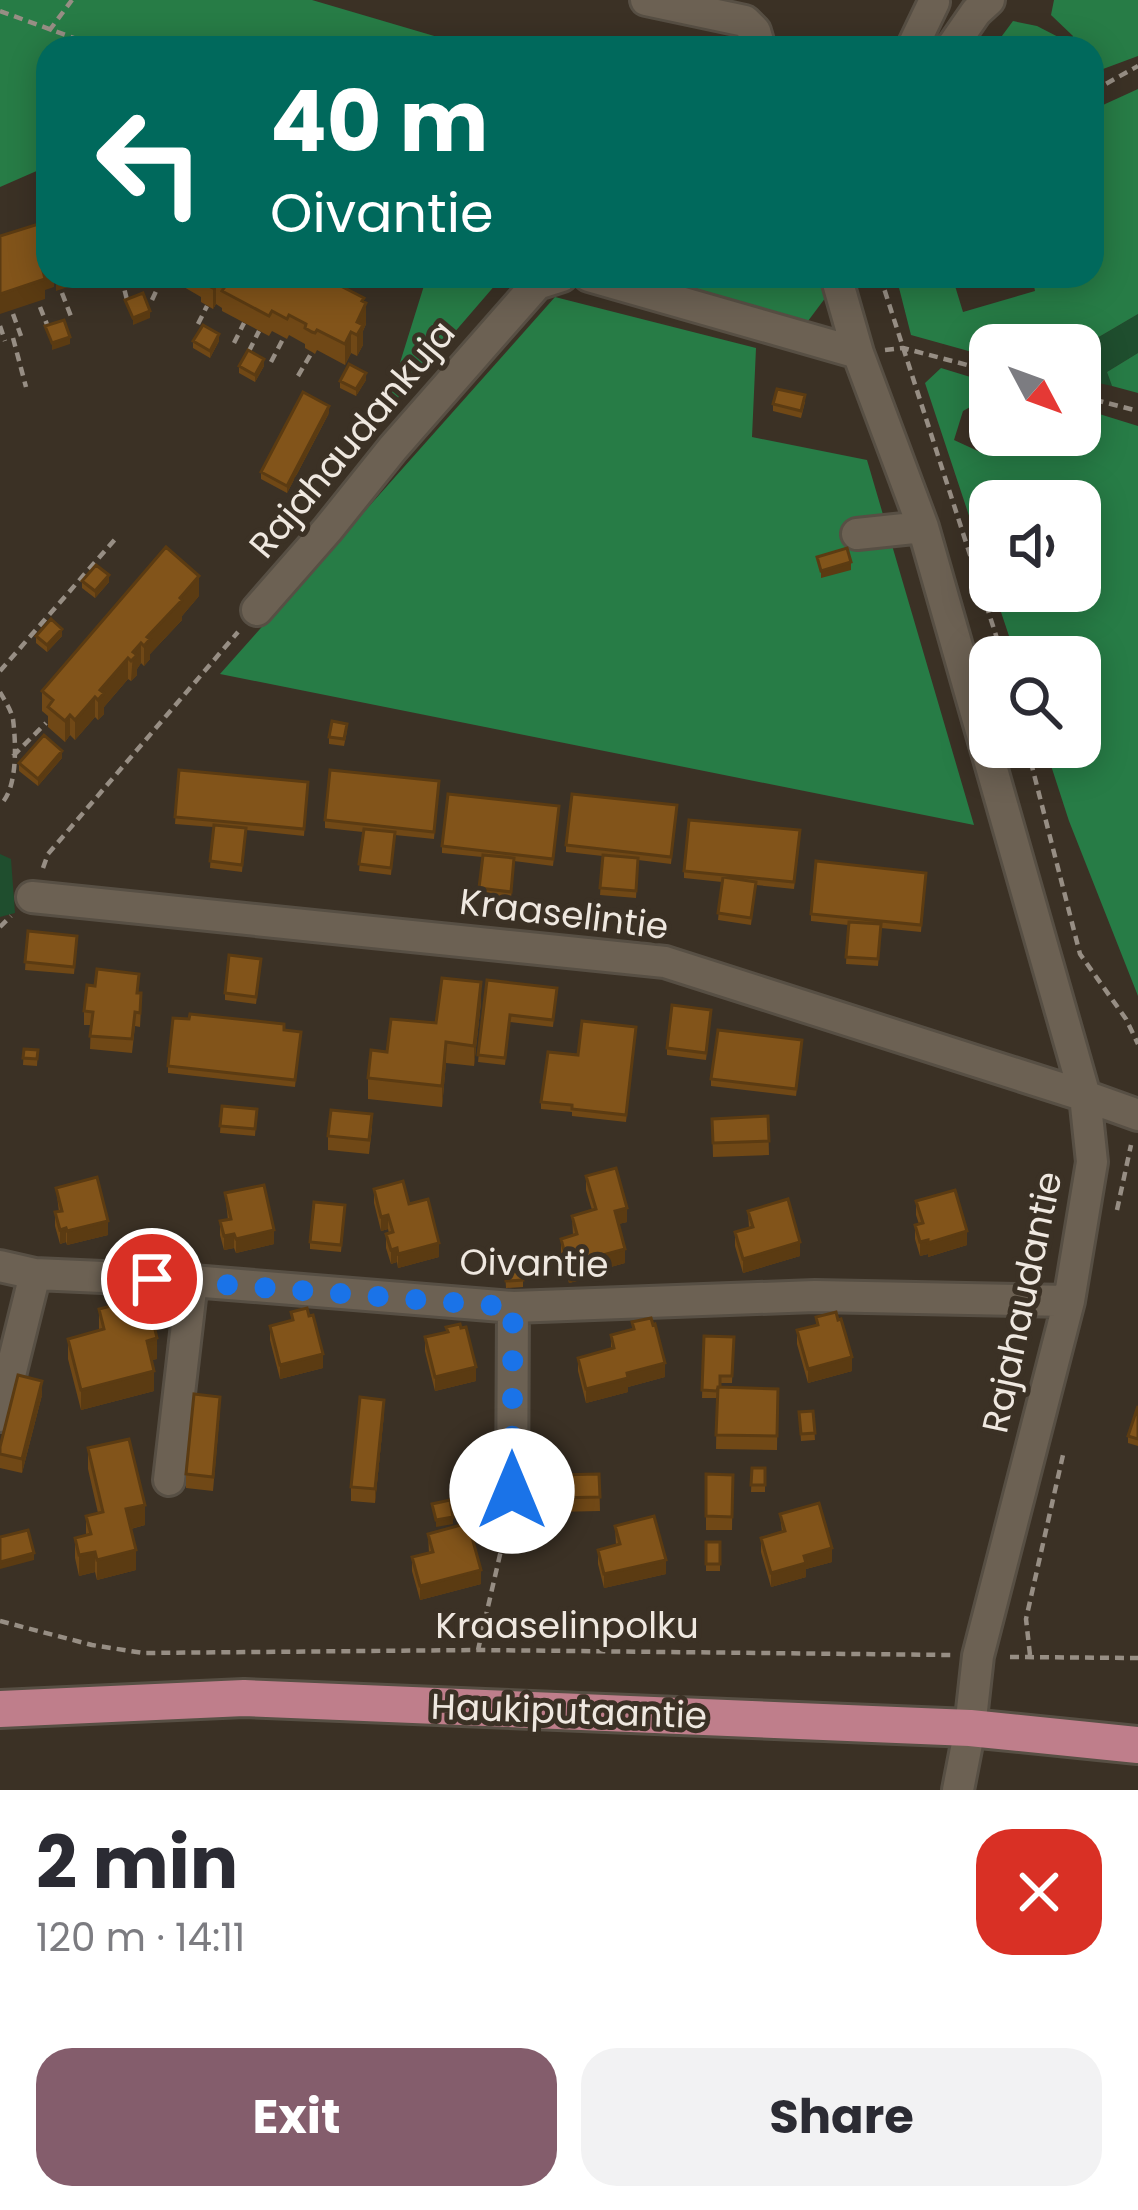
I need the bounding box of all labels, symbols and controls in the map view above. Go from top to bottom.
text: 40 m [270,63,488,180]
icon: left [72,84,228,240]
text: Oivantie [270,175,494,251]
street label: Rajahaudankuja [237,309,467,569]
north arrow [969,324,1101,456]
map controls [969,324,1101,768]
button: sound [969,480,1101,612]
button: search [969,636,1101,768]
street label: Kraaselintie [457,876,671,952]
street label: Rajahaudantie [969,1167,1075,1437]
pin [101,1228,203,1330]
street label: Oivantie [459,1236,609,1290]
icon: arrive [119,1246,185,1312]
position arrow [449,1428,575,1554]
street label: Kraaselinpolku [435,1600,699,1651]
street label: Haukiputaantie [430,1681,708,1741]
text: 2 min [36,1812,238,1913]
button: close [976,1829,1102,1955]
text: 120 m · 14:11 [36,1910,245,1965]
button: Exit [36,2048,557,2186]
button: Share [581,2048,1102,2186]

